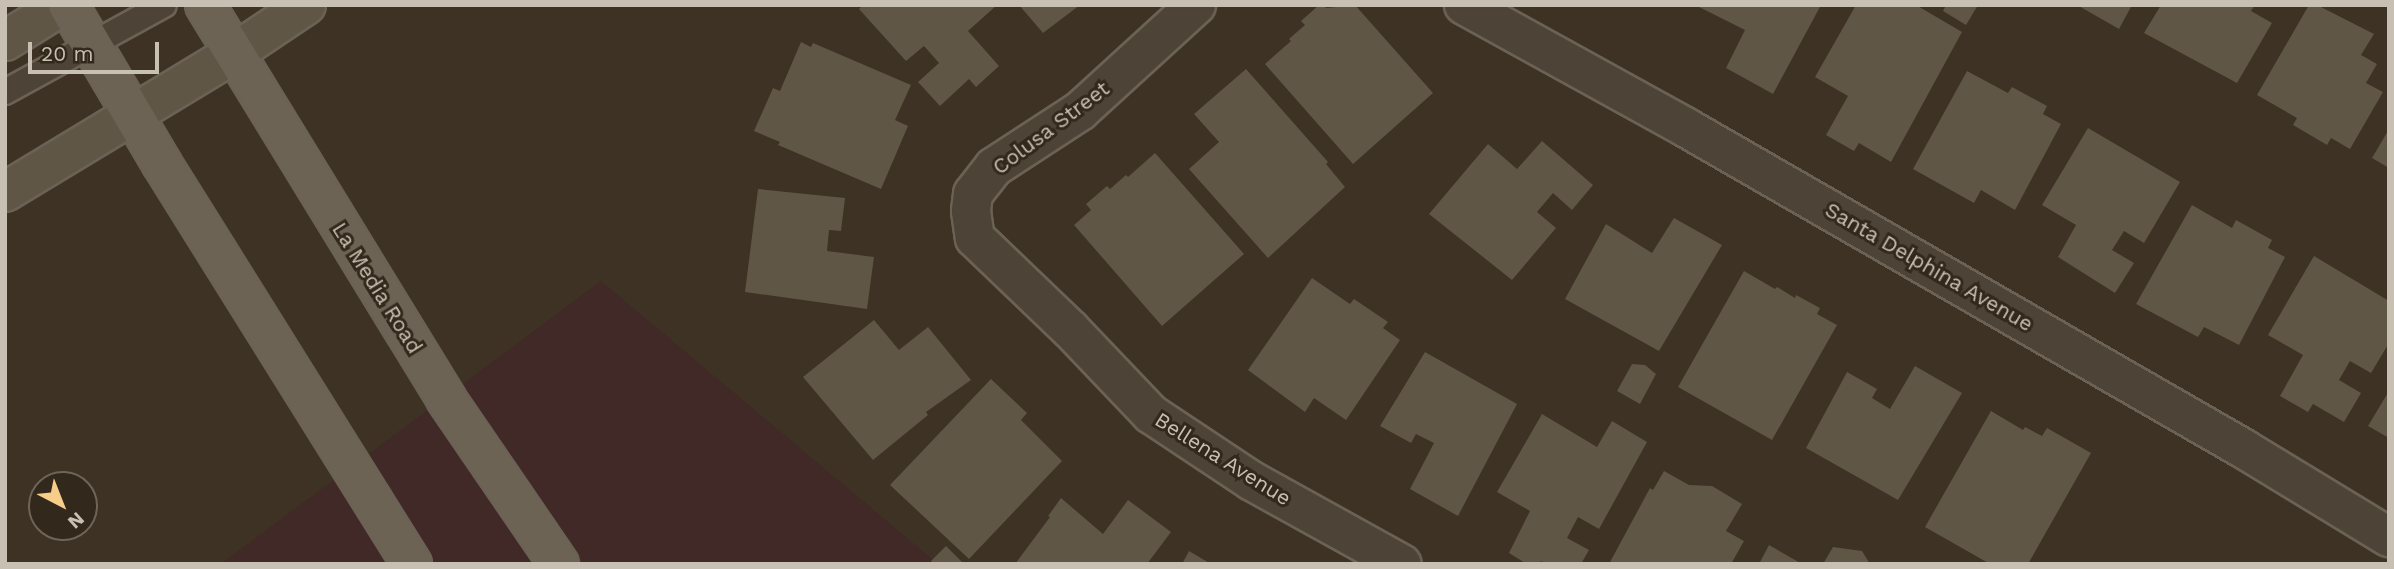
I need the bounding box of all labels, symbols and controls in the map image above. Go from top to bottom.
scale bar [32,28,163,72]
text: 20 m [41,41,93,66]
street label: Colusa Street [988,76,1114,180]
street label: Santa Delphina Avenue [1820,197,2038,337]
street label: La Media Road [326,217,428,359]
street label: Bellena Avenue [1150,407,1296,511]
north arrow [28,471,98,541]
text: N [63,507,89,534]

